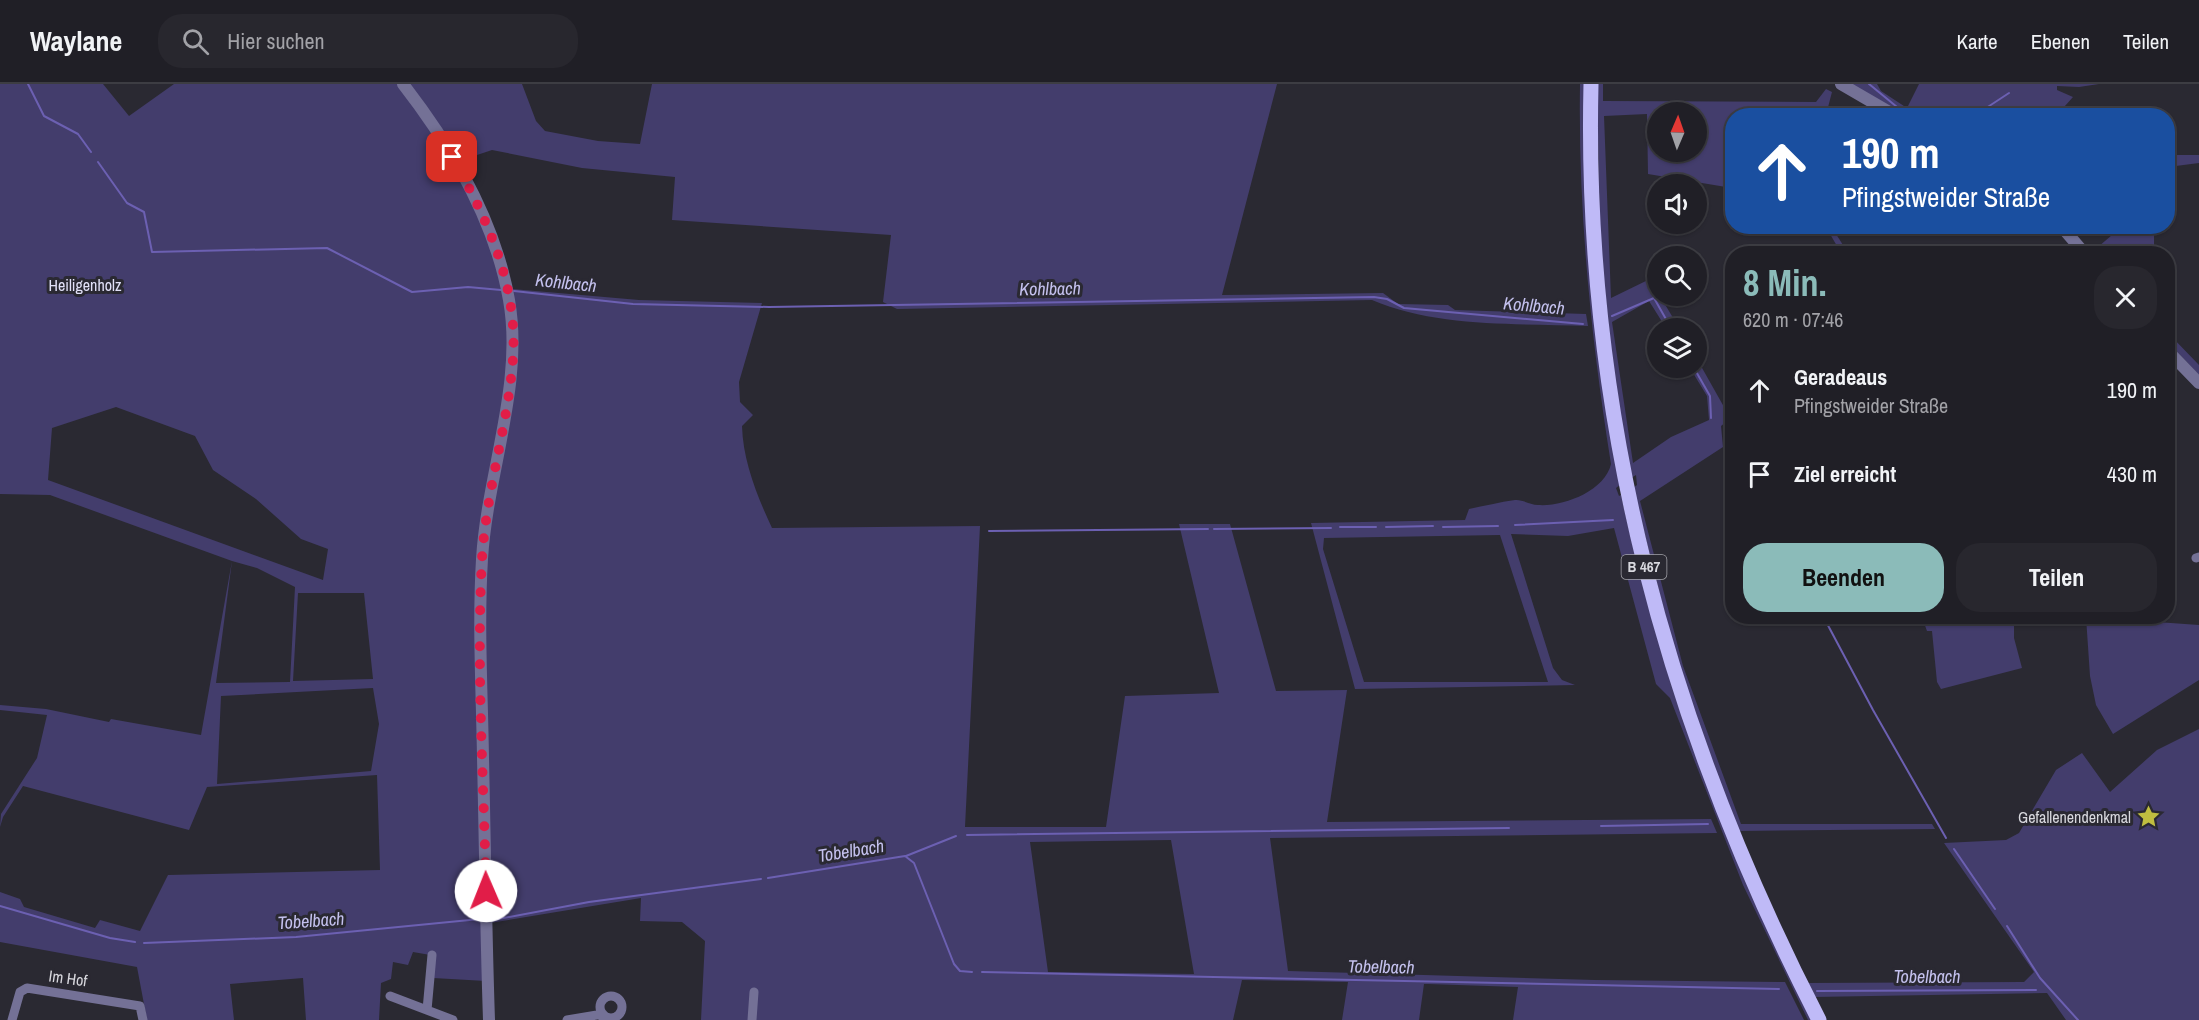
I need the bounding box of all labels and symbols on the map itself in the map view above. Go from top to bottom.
north arrow [1647,102,1707,162]
pin [426,131,477,182]
water label: Kohlbach [534,267,598,298]
park label: Heiligenholz [49,274,122,296]
water label: Kohlbach [1019,275,1081,302]
water label: Kohlbach [1502,290,1566,321]
road number: B 467 [1622,555,1666,579]
place icon: Gefallenendenkmal [2136,804,2162,830]
place label: Gefallenendenkmal [2018,806,2131,828]
water label: Tobelbach [816,833,886,868]
position arrow [454,859,518,923]
water label: Tobelbach [277,906,345,935]
water label: Tobelbach [1347,953,1415,980]
street label: Im Hof [47,964,89,992]
water label: Tobelbach [1894,964,1960,989]

